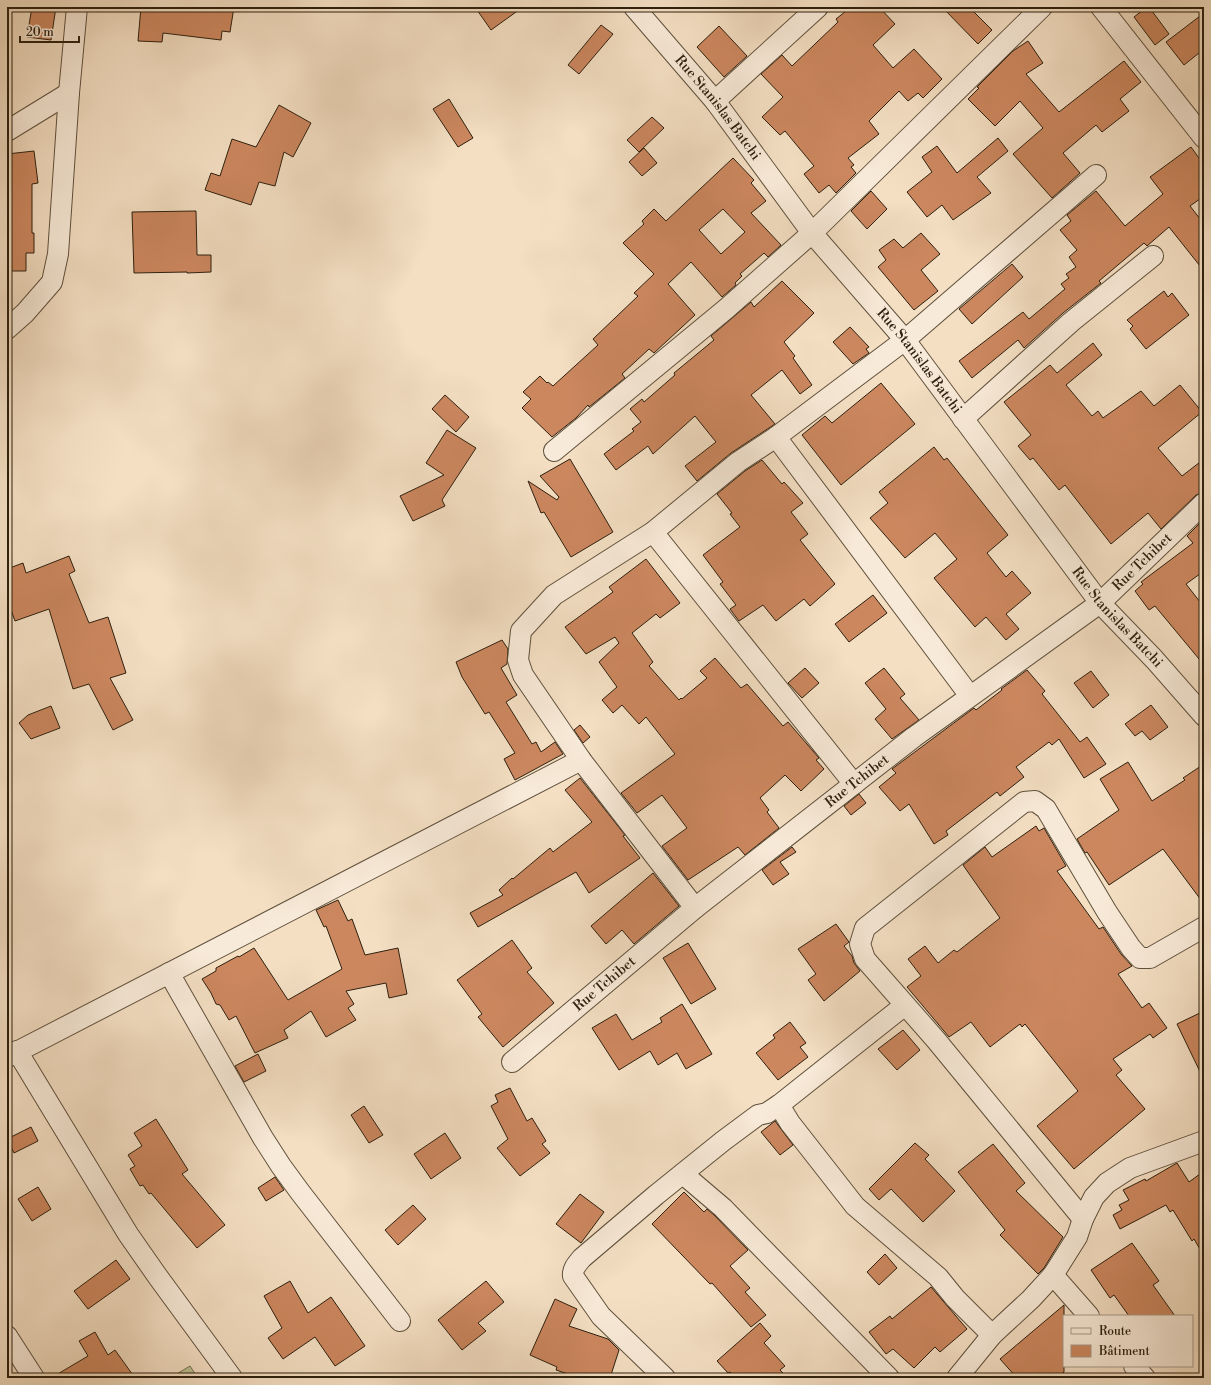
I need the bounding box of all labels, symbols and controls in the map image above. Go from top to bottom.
scale bar [20,18,79,44]
text: 20 m [26,25,54,40]
street label: Rue Stanislas Batchi [671,51,765,164]
street label: Rue Stanislas Batchi [872,305,966,418]
street label: Rue Tchibet [1109,529,1176,595]
street label: Rue Stanislas Batchi [1067,563,1167,672]
street label: Rue Tchibet [822,751,893,812]
street label: Rue Tchibet [570,953,640,1015]
legend [1063,1315,1193,1367]
text: Route [1099,1324,1131,1339]
text: Bâtiment [1098,1344,1150,1359]

